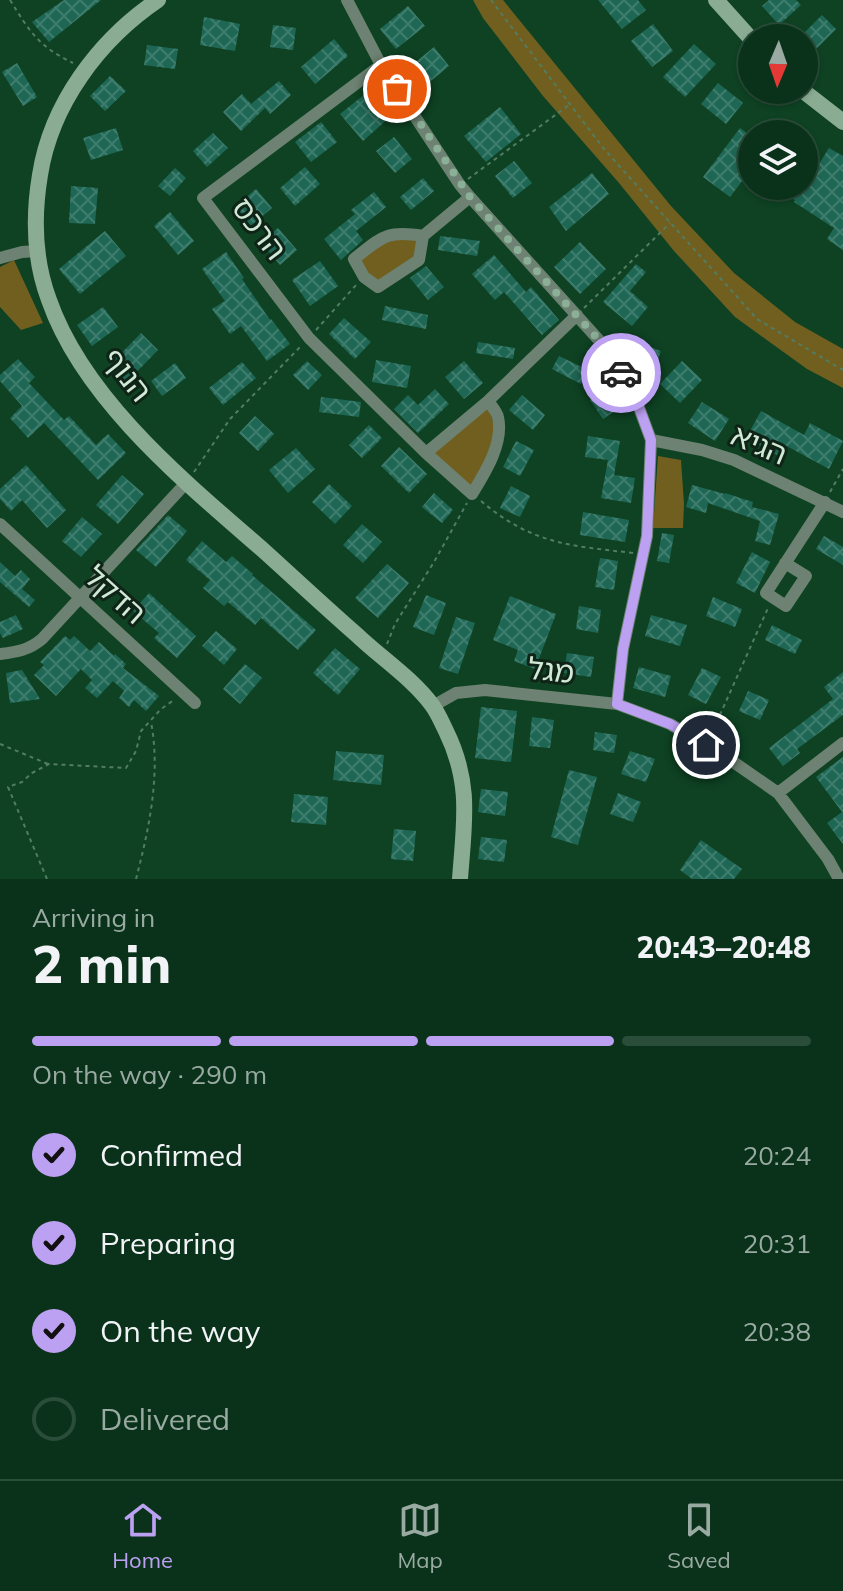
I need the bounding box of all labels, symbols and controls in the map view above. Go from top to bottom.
north arrow [738,24,818,104]
map controls [738,24,818,200]
pin [363,55,431,123]
icon: bag [375,67,419,111]
button: layers [738,120,818,200]
street label: הרכס [224,190,295,267]
courier [581,333,661,413]
street label: הנוף [95,340,161,409]
icon: car [599,351,643,395]
street label: הגיא [726,415,793,473]
street label: הדקל [77,557,154,632]
street label: מגל [526,649,576,691]
pin [672,711,740,779]
icon: home [684,723,728,767]
text: Arriving in [32,901,155,934]
text: 20:43–20:48 [636,928,811,966]
text: 2 min [32,931,171,996]
text: On the way · 290 m [32,1058,267,1091]
icon: check [32,1133,76,1177]
text: Confirmed [100,1136,243,1174]
text: 20:24 [743,1139,811,1172]
icon: check [32,1221,76,1265]
text: Preparing [100,1224,236,1262]
text: 20:31 [743,1227,811,1260]
icon: check [32,1309,76,1353]
text: On the way [100,1312,260,1350]
text: 20:38 [743,1315,811,1348]
text: Delivered [100,1400,230,1438]
tab: Home [112,1498,173,1574]
tab: Map [397,1498,443,1574]
tab: Saved [667,1498,731,1574]

